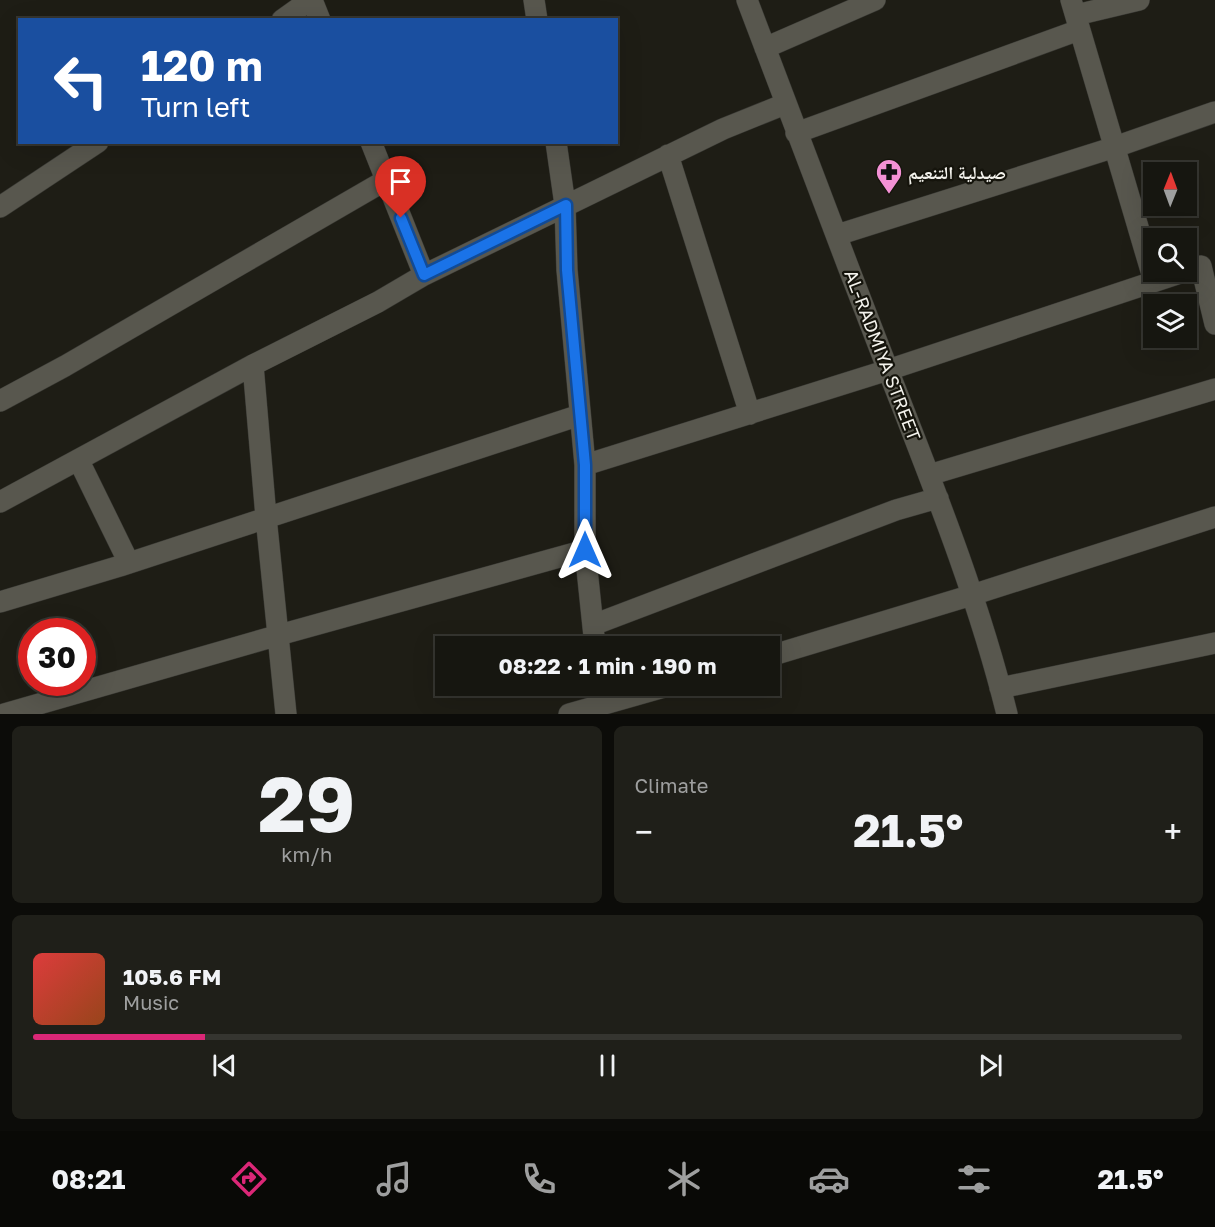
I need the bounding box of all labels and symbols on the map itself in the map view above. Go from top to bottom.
pin [375,156,426,218]
pharmacy icon: صيدلية التنعيم [874,157,904,195]
place label: صيدلية التنعيم [908,161,1006,185]
north arrow [1143,162,1197,216]
street label: AL-RADMIYA STREET [840,266,926,444]
position arrow [553,518,617,582]
speed limit sign: 30 [18,618,96,696]

